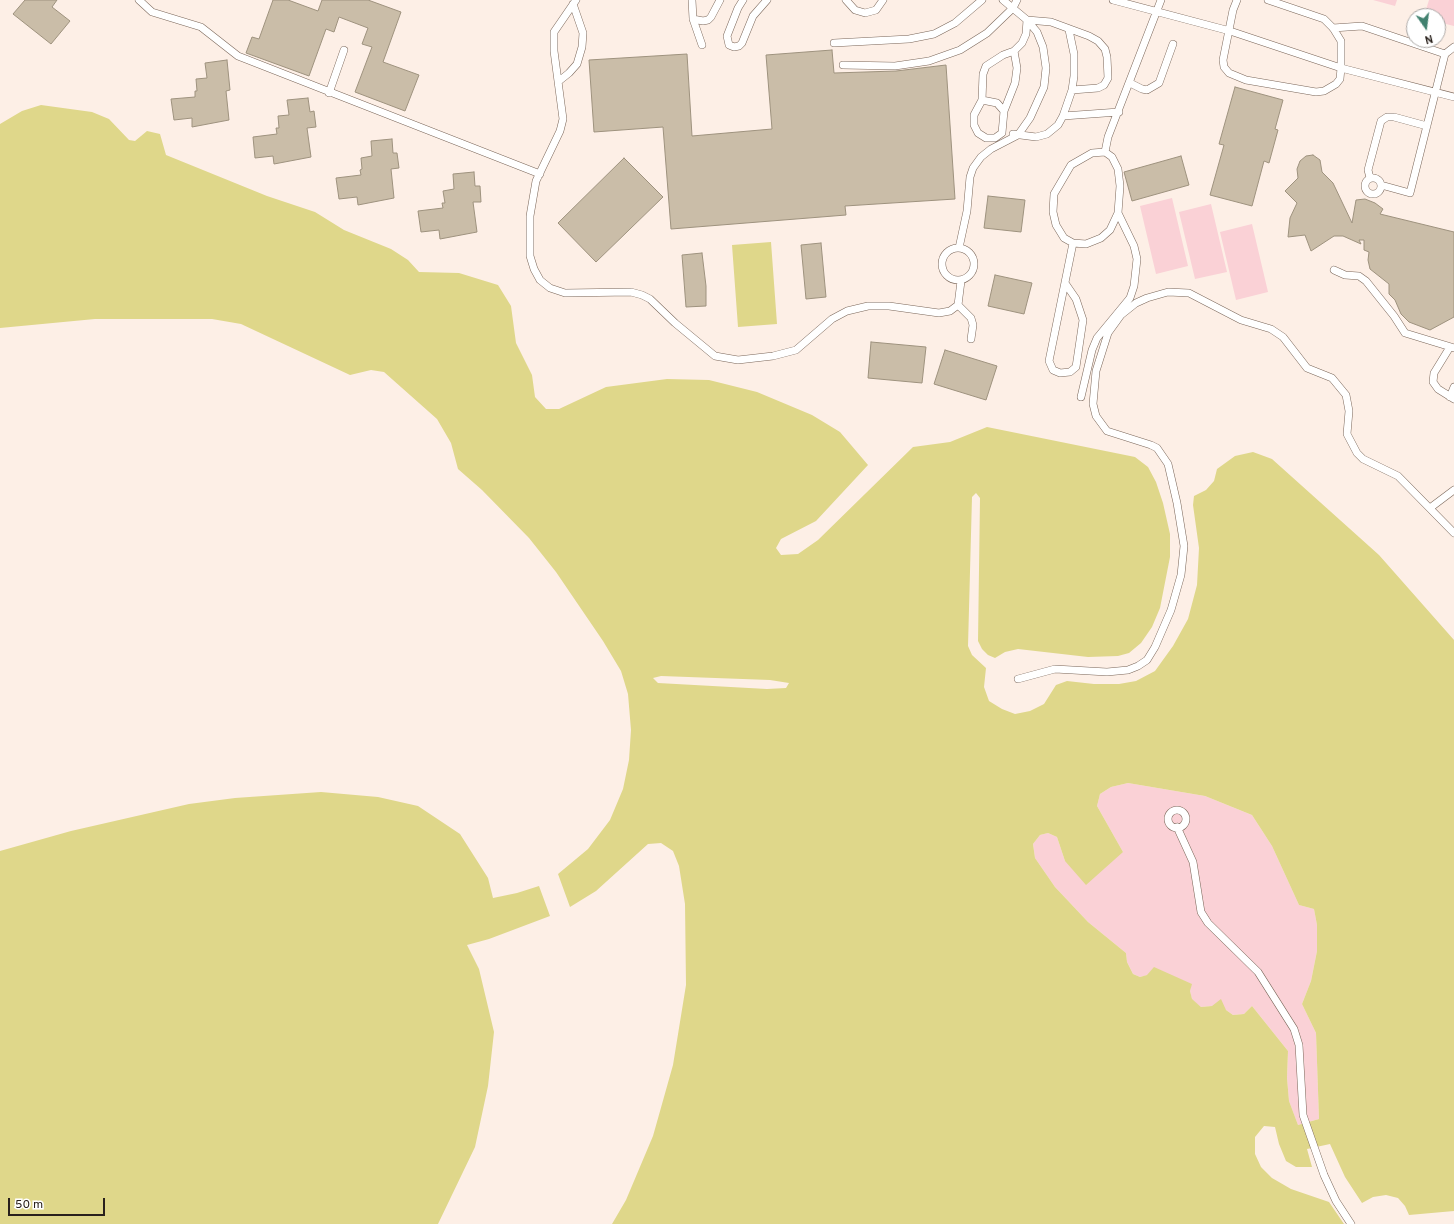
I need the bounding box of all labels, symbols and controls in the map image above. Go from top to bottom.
north arrow [1406,8,1446,48]
text: N [1423,31,1434,46]
scale bar [10,1190,107,1216]
text: 50 m [15,1197,43,1213]

